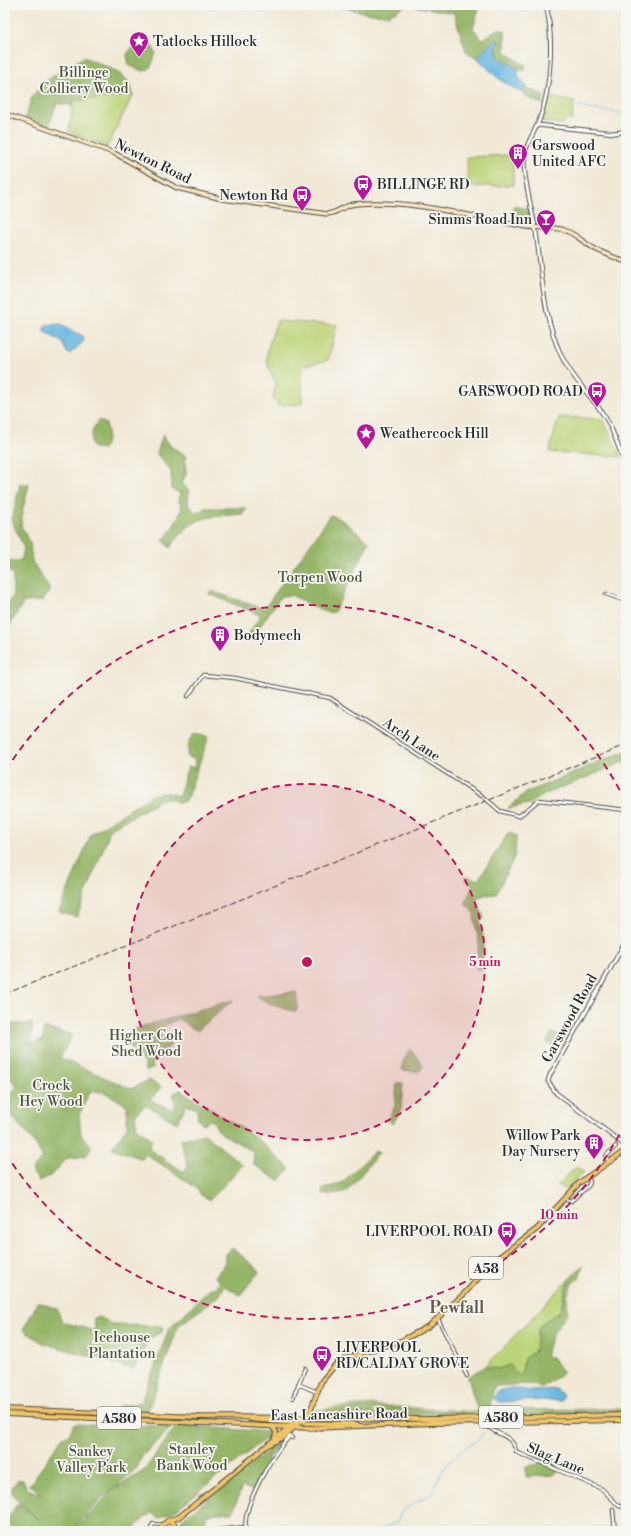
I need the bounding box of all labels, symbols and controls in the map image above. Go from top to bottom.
place icon: Tatlocks Hillock [128,30,150,58]
place label: Tatlocks Hillock [153,33,257,51]
park label: Billinge Colliery Wood [39,64,129,98]
street label: Newton Road [111,136,194,188]
place label: Garswood United AFC [532,137,606,171]
building icon: Garswood United AFC [507,142,529,170]
bus stop icon: BILLINGE RD [352,173,374,201]
place label: BILLINGE RD [376,176,470,194]
bus stop icon: Newton Rd [291,184,313,212]
place label: Newton Rd [220,187,288,205]
bar icon: Simms Road Inn [535,208,557,236]
place label: Simms Road Inn [428,211,533,229]
bus stop icon: GARSWOOD ROAD [586,380,608,408]
place label: GARSWOOD ROAD [458,383,583,401]
place icon: Weathercock Hill [355,422,377,450]
place label: Weathercock Hill [379,425,489,443]
park label: Torpen Wood [278,569,362,587]
building icon: Bodymech [209,624,231,652]
place label: Bodymech [233,627,302,645]
street label: Arch Lane [378,714,444,766]
centre of rings [300,955,314,969]
text: 5 min [469,955,501,970]
street label: Garswood Road [538,971,602,1066]
park label: Higher Colt Shed Wood [109,1027,183,1061]
park label: Crock Hey Wood [19,1077,83,1111]
place label: Willow Park Day Nursery [502,1127,581,1161]
building icon: Willow Park Day Nursery [583,1132,605,1160]
text: 10 min [540,1208,579,1223]
bus stop icon: LIVERPOOL ROAD [496,1220,518,1248]
place label: LIVERPOOL ROAD [365,1223,493,1241]
road number: A58 [469,1257,503,1279]
district label: Pewfall [430,1298,485,1318]
park label: Icehouse Plantation [88,1329,156,1363]
place label: LIVERPOOL RD/CALDAY GROVE [336,1339,469,1373]
bus stop icon: LIVERPOOL RD/CALDAY GROVE [311,1344,333,1372]
street label: East Lancashire Road [270,1405,408,1425]
road number: A580 [479,1406,523,1428]
road number: A580 [97,1407,141,1429]
street label: Slag Lane [524,1439,587,1479]
park label: Stanley Bank Wood [156,1441,227,1475]
park label: Sankey Valley Park [55,1443,127,1477]

